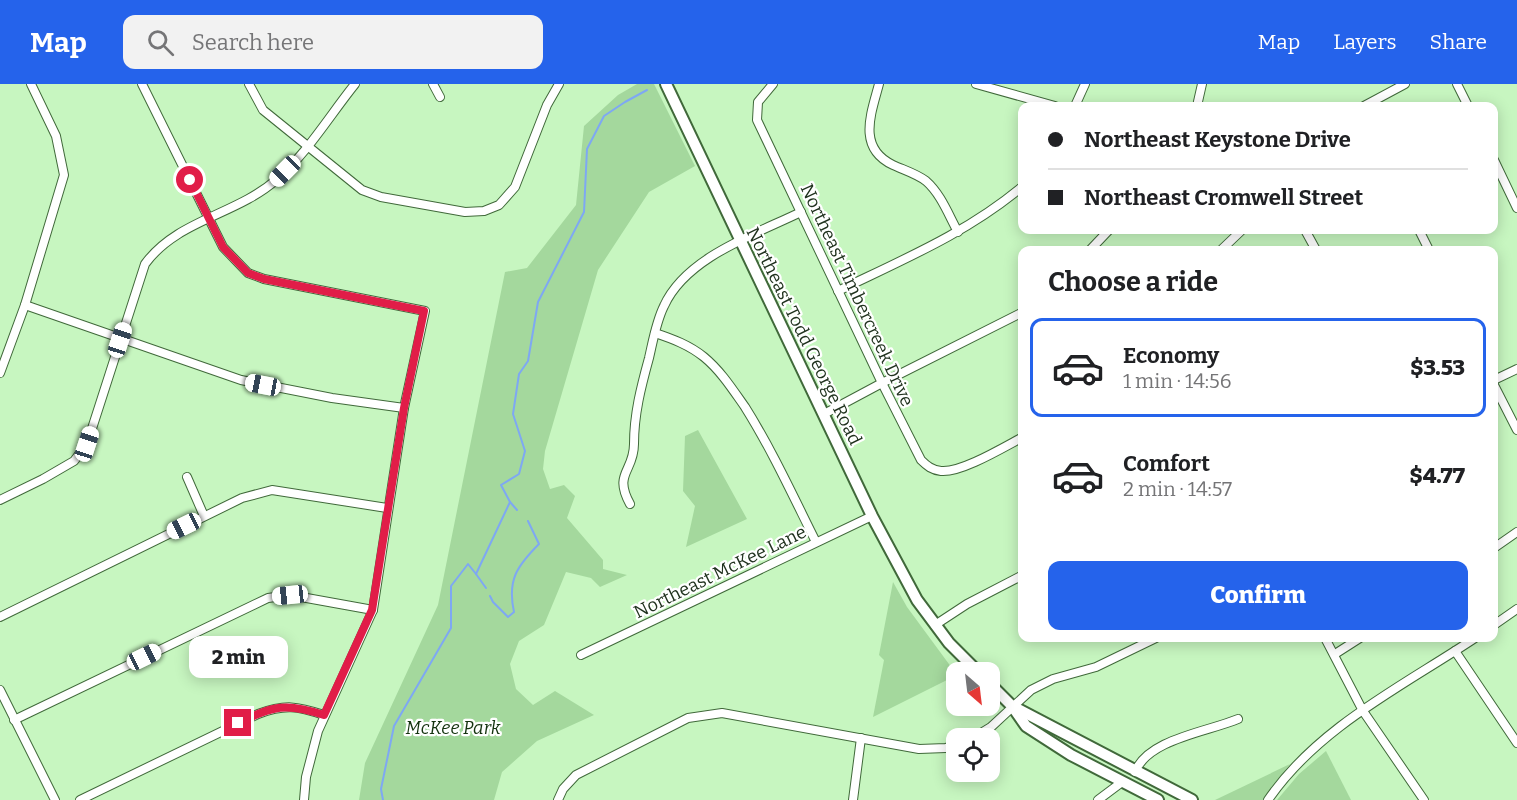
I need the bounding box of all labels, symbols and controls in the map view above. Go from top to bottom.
search box [123,15,543,69]
text: Map [30,26,87,59]
icon: search [144,26,177,59]
text: Search here [192,29,314,56]
text: Map [1258,29,1300,55]
text: Layers [1333,29,1397,55]
text: Share [1430,29,1487,55]
text: Northeast Keystone Drive [1084,126,1351,153]
car [266,152,304,190]
route start [176,166,203,193]
street label: Northeast Timbercreek Drive [796,180,918,410]
text: Northeast Cromwell Street [1084,184,1363,211]
street label: Northeast Todd George Road [742,223,867,449]
text: Choose a ride [1048,266,1218,298]
car [106,320,134,360]
icon: car [1051,341,1105,395]
text: Economy [1123,342,1219,369]
text: $3.53 [1410,354,1465,381]
text: 1 min · 14:56 [1123,369,1231,393]
car [244,373,282,397]
car [73,424,101,464]
icon: car [1051,449,1105,503]
text: Comfort [1123,450,1210,477]
text: $4.77 [1410,462,1465,489]
text: 2 min · 14:57 [1123,477,1232,501]
car [164,510,204,542]
street label: Northeast McKee Lane [630,521,810,623]
button: Confirm [1048,561,1468,630]
car [271,584,309,606]
callout: 2 min [188,636,288,678]
car [124,641,164,673]
text: 2 min [212,645,265,669]
north arrow [946,662,1000,716]
map controls [946,662,1000,782]
route end [224,709,251,736]
park label: McKee Park [405,717,501,739]
button: locate [946,728,1000,782]

